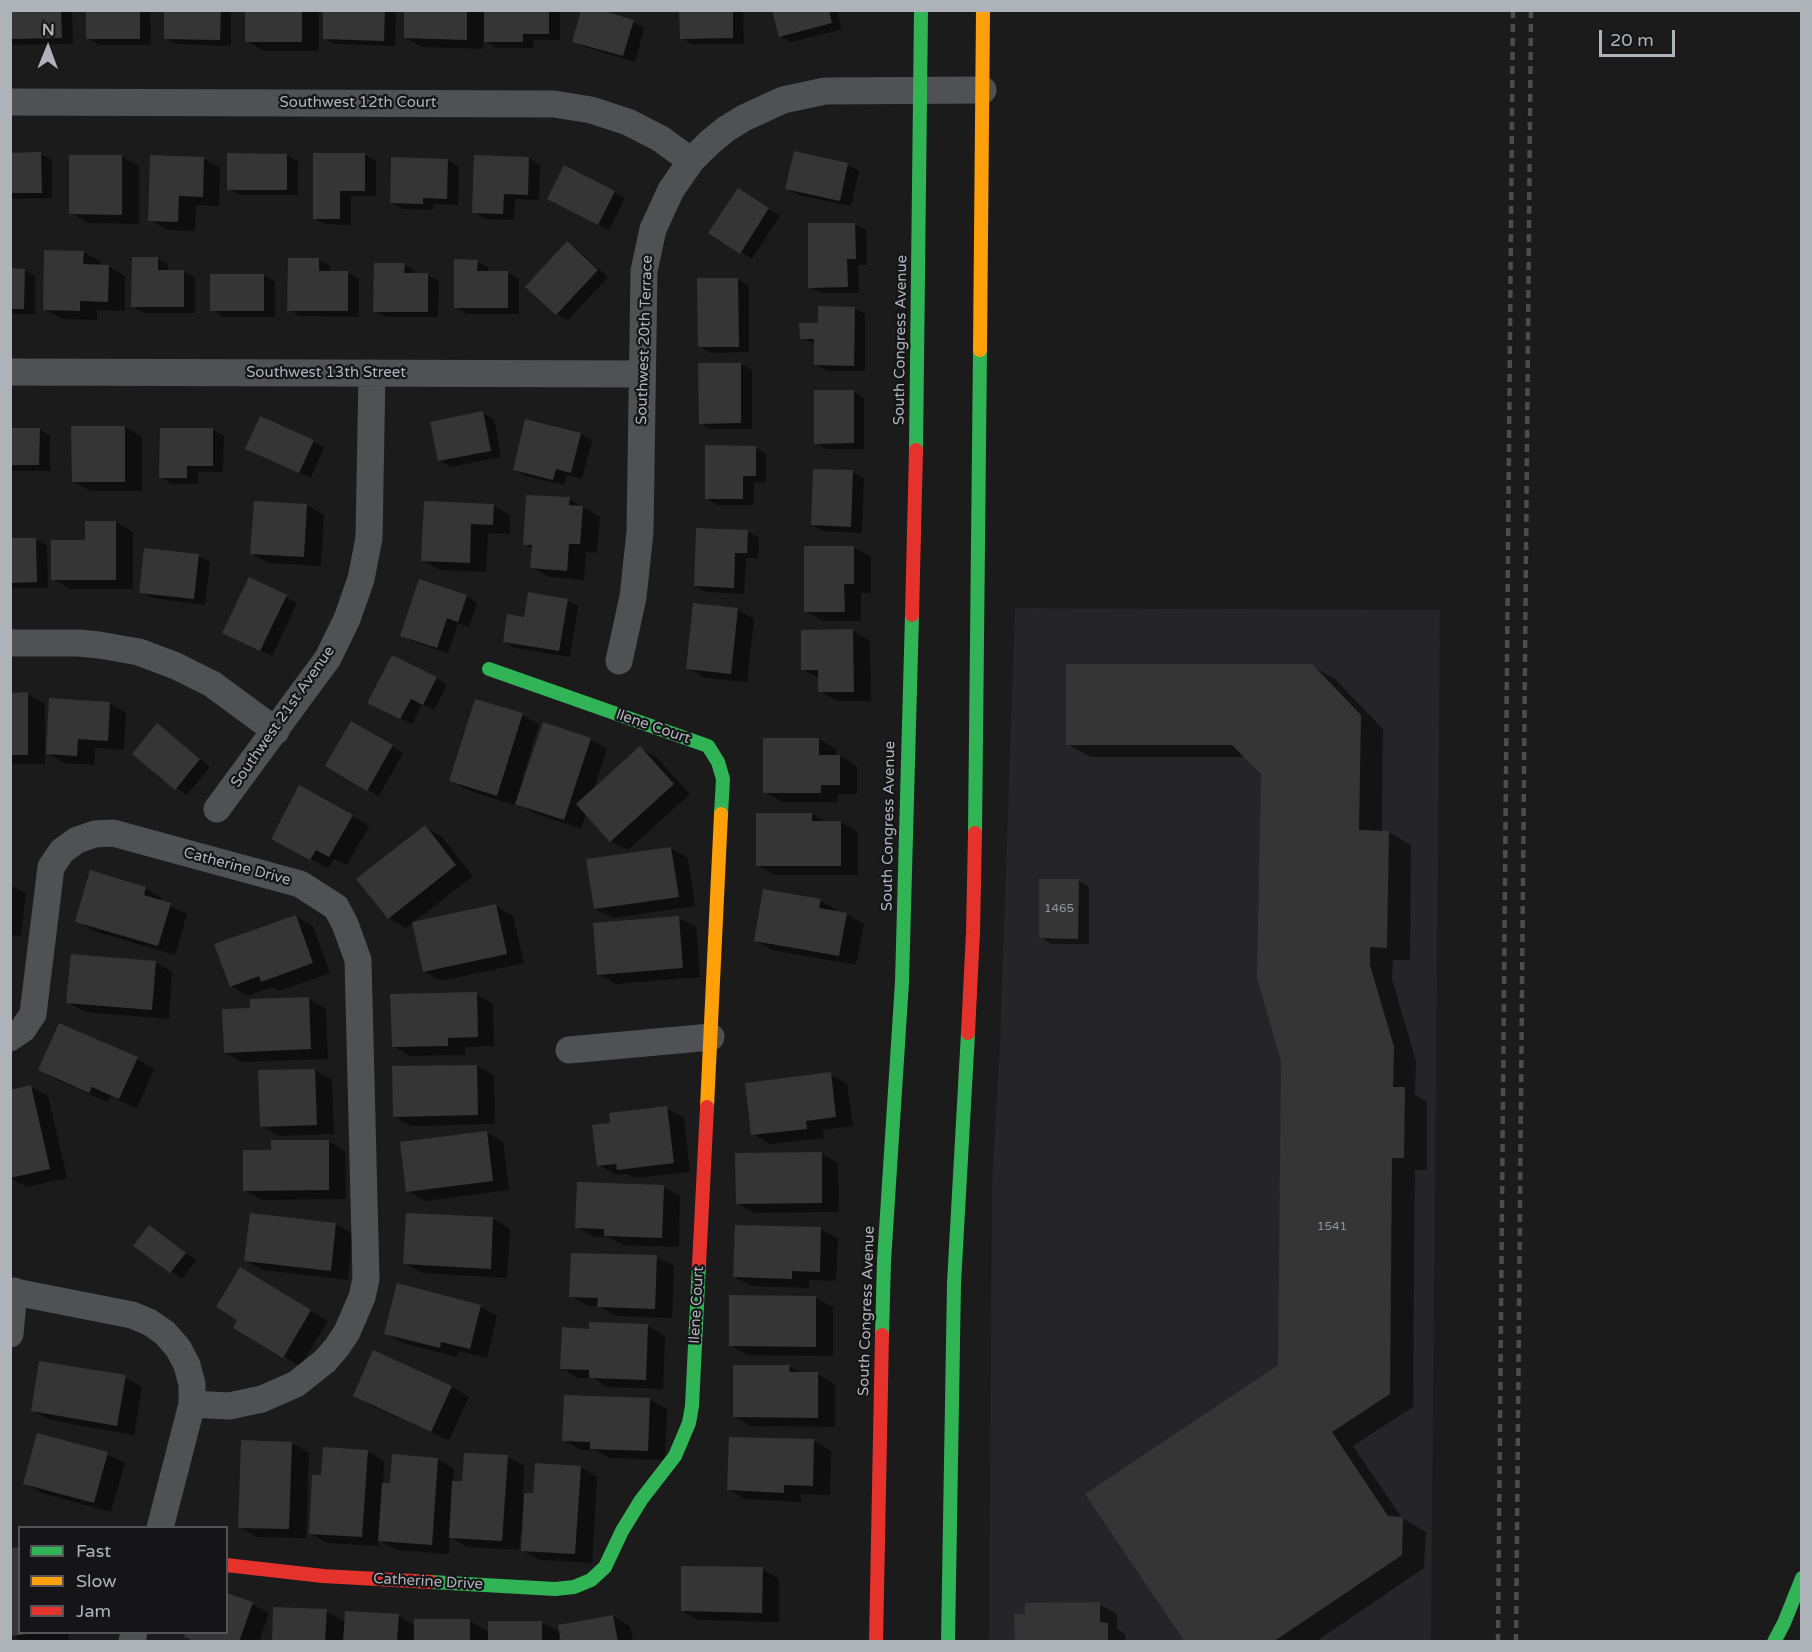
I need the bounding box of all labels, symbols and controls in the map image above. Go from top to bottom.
north arrow [18,18,78,78]
scale bar [1602,18,1678,56]
text: N [42,20,55,40]
text: 20 m [1610,29,1654,51]
street label: Southwest 12th Court [280,94,436,112]
street label: Southwest 20th Terrace [633,255,657,425]
street label: South Congress Avenue [891,255,911,425]
street label: Southwest 13th Street [246,364,406,382]
street label: Southwest 21st Avenue [227,643,339,791]
street label: Ilene Court [613,706,693,748]
street label: South Congress Avenue [879,741,899,911]
street label: Catherine Drive [182,844,292,890]
house number: 1465 [1044,902,1074,916]
house number: 1541 [1317,1220,1347,1234]
street label: South Congress Avenue [855,1226,879,1396]
street label: Ilene Court [686,1266,708,1344]
legend [18,1526,228,1634]
text: Fast [76,1540,111,1562]
text: Slow [76,1570,117,1592]
street label: Catherine Drive [373,1570,483,1594]
text: Jam [76,1600,111,1622]

